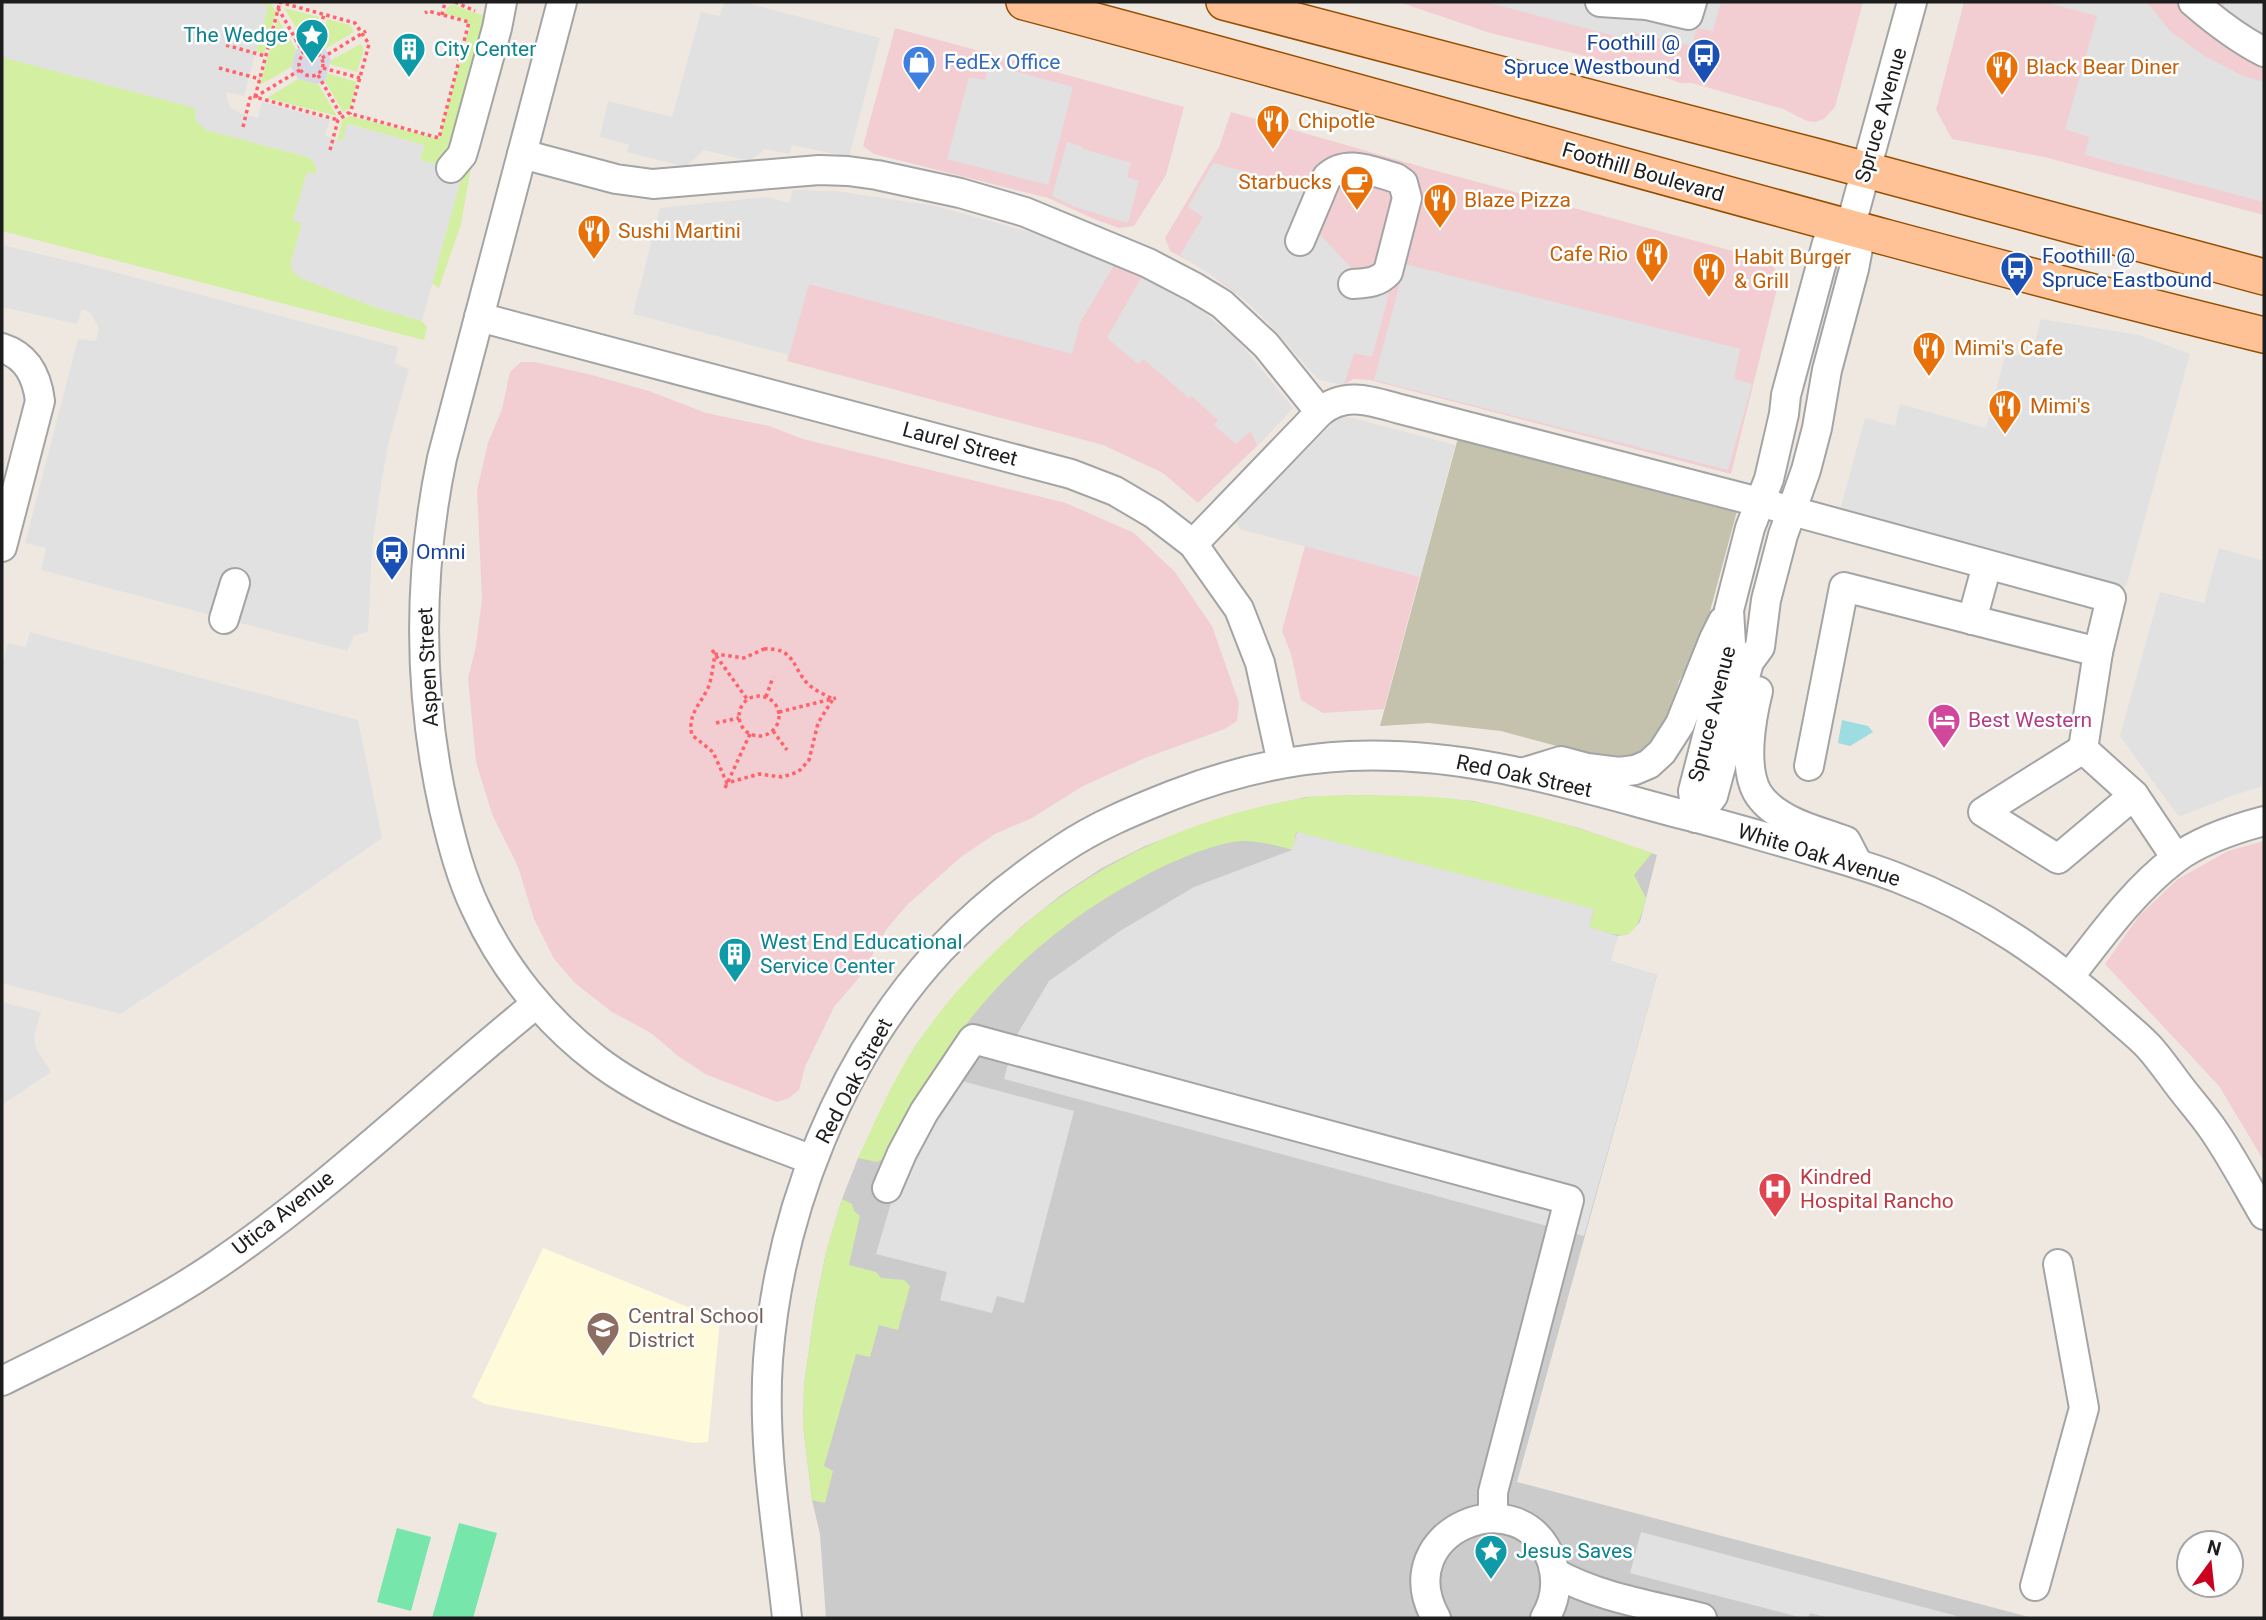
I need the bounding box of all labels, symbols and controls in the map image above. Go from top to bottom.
place icon: The Wedge [293,16,331,65]
place label: The Wedge [183,23,288,47]
building icon: City Center [390,30,428,79]
place label: Foothill @ Spruce Westbound [1504,31,1680,79]
bus stop icon: Foothill @ Spruce Westbound [1685,36,1723,85]
place label: City Center [434,37,536,61]
shop icon: FedEx Office [900,43,938,92]
street label: Spruce Avenue [1850,45,1912,185]
restaurant icon: Black Bear Diner [1983,48,2021,97]
place label: FedEx Office [944,50,1060,74]
place label: Black Bear Diner [2026,55,2179,79]
restaurant icon: Chipotle [1254,102,1292,151]
place label: Chipotle [1298,109,1375,133]
street label: Foothill Boulevard [1559,137,1727,207]
cafe icon: Starbucks [1338,163,1376,212]
place label: Starbucks [1238,170,1332,194]
restaurant icon: Blaze Pizza [1421,181,1459,230]
place label: Blaze Pizza [1464,188,1571,212]
restaurant icon: Sushi Martini [575,212,613,261]
place label: Sushi Martini [618,219,741,243]
restaurant icon: Cafe Rio [1633,235,1671,284]
place label: Cafe Rio [1549,242,1628,266]
place label: Foothill @ Spruce Eastbound [2042,244,2212,292]
place label: Habit Burger & Grill [1734,245,1851,293]
bus stop icon: Foothill @ Spruce Eastbound [1998,249,2036,298]
restaurant icon: Habit Burger & Grill [1690,250,1728,299]
restaurant icon: Mimi's Cafe [1910,329,1948,378]
place label: Mimi's Cafe [1954,336,2063,360]
restaurant icon: Mimi's [1986,387,2024,436]
place label: Mimi's [2030,394,2091,418]
street label: Laurel Street [900,417,1020,471]
bus stop icon: Omni [373,533,411,582]
place label: Omni [416,540,466,564]
street label: Aspen Street [413,606,443,727]
street label: Spruce Avenue [1684,644,1740,784]
hotel icon: Best Western [1925,701,1963,750]
place label: Best Western [1968,708,2092,732]
street label: Red Oak Street [1454,750,1594,802]
street label: White Oak Avenue [1735,819,1903,891]
place label: West End Educational Service Center [760,930,963,978]
building icon: West End Educational Service Center [716,935,754,984]
street label: Red Oak Street [811,1014,897,1148]
place label: Kindred Hospital Rancho [1800,1165,1954,1213]
street label: Utica Avenue [228,1166,338,1260]
hospital icon: Kindred Hospital Rancho [1756,1170,1794,1219]
place label: Central School District [628,1304,764,1352]
school or university icon: Central School District [584,1309,622,1358]
north arrow [2175,1529,2245,1599]
place icon: Jesus Saves [1472,1532,1510,1581]
text: N [2205,1535,2224,1561]
place label: Jesus Saves [1516,1539,1633,1563]

